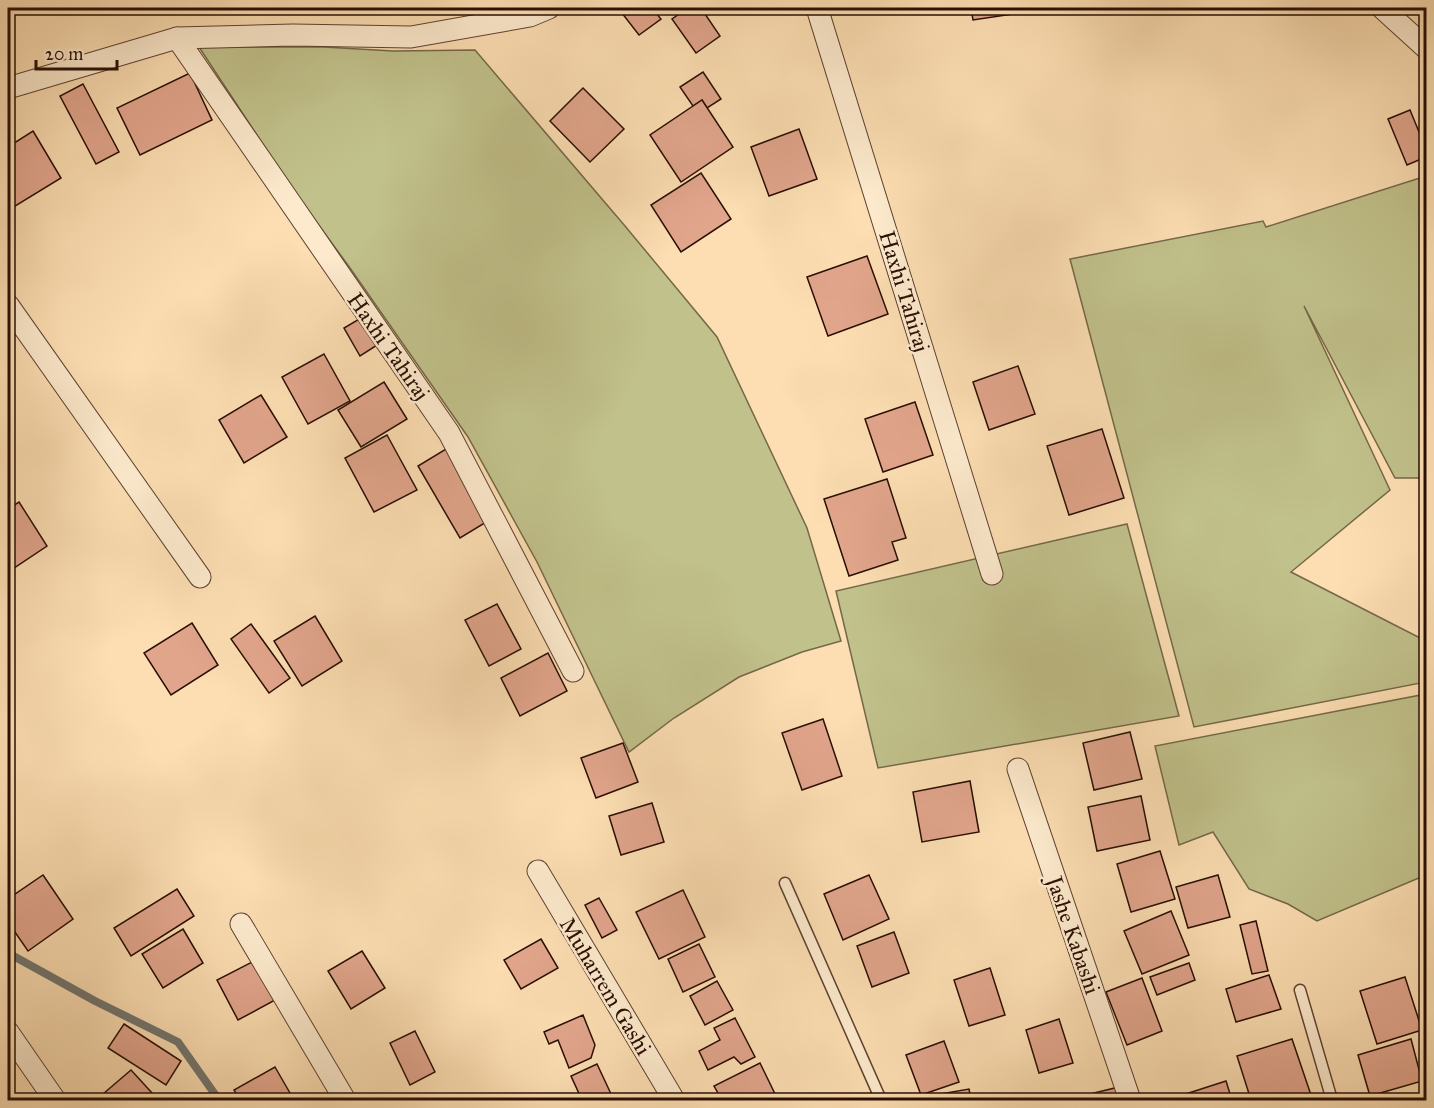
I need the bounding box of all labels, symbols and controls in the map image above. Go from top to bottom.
scale bar [36,33,117,71]
text: 20 m [45,43,83,65]
street label: Haxhi Tahiraj [873,227,936,355]
street label: Haxhi Tahiraj [342,287,436,405]
street label: Jashe Kabashi [1040,871,1106,998]
street label: Muharrem Gashi [554,912,657,1060]

